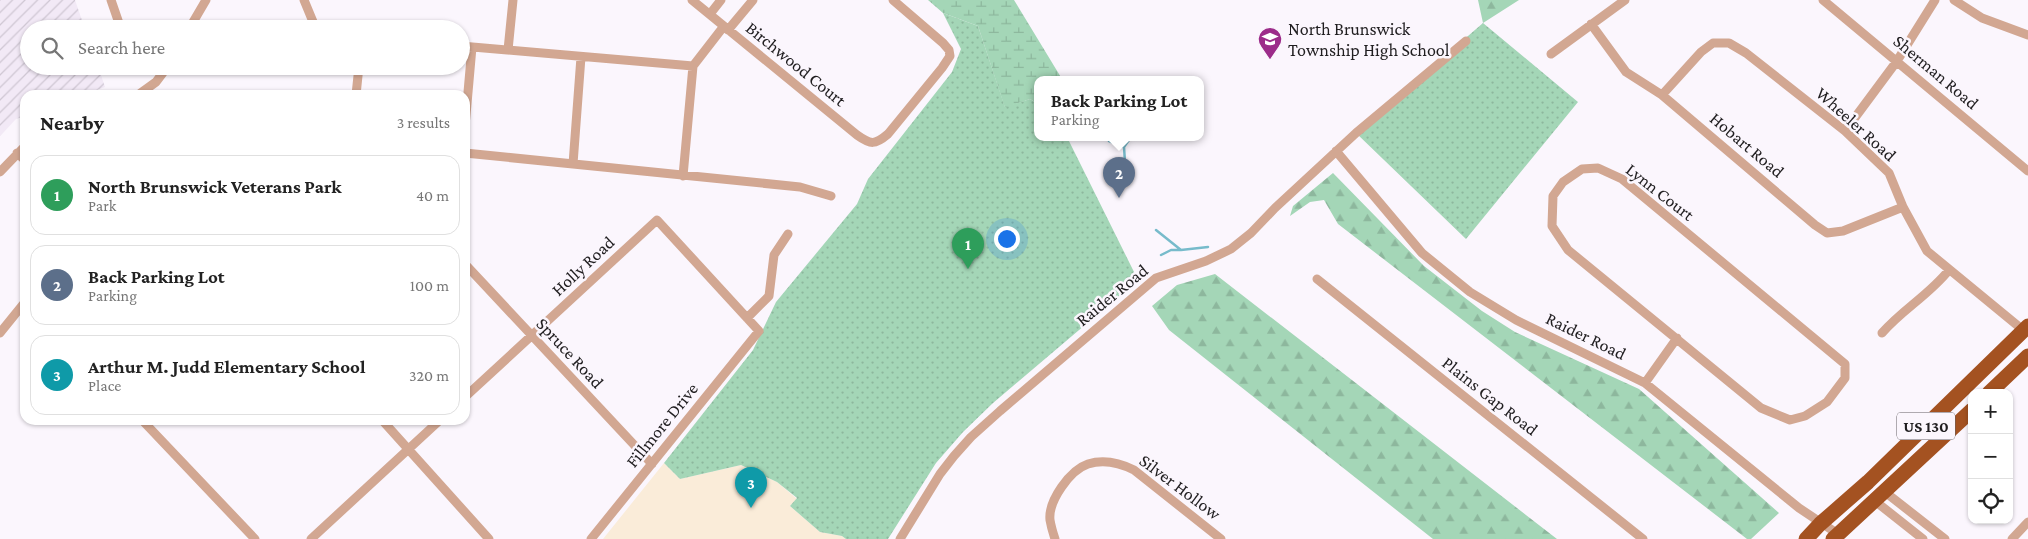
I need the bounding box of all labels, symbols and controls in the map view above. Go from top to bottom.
street label: Birchwood Court [742,18,851,111]
place label: North Brunswick Township High School [1288,19,1450,60]
search box [20,20,470,75]
school or university icon: North Brunswick Township High School [1257,26,1283,60]
street label: Sherman Road [1889,31,1983,114]
icon: search [38,34,66,62]
text: Search here [78,37,165,58]
popup [1034,76,1204,141]
street label: Wheeler Road [1812,83,1901,166]
text: Back Parking Lot [1051,90,1187,111]
street label: Hobart Road [1706,108,1789,182]
text: Nearby [40,111,104,135]
text: Parking [1051,111,1100,128]
text: 3 results [397,114,450,131]
pin: 2 [1103,157,1135,198]
street label: Lynn Court [1622,159,1699,225]
text: North Brunswick Veterans Park [88,176,342,197]
text: 1 [54,187,60,204]
text: 40 m [416,187,449,204]
text: Park [88,197,116,214]
your location [994,226,1020,252]
pin: 1 [952,228,984,269]
street label: Holly Road [548,232,619,300]
street label: Raider Road [1072,260,1152,330]
text: Back Parking Lot [88,266,225,287]
text: 2 [53,277,61,294]
text: 100 m [410,277,449,294]
text: Parking [88,287,137,304]
street label: Raider Road [1543,308,1630,364]
street label: Spruce Road [532,314,608,393]
street label: Plains Gap Road [1438,352,1542,440]
text: Arthur M. Judd Elementary School [88,356,365,377]
text: 3 [53,367,61,384]
text: 320 m [409,367,449,384]
text: Place [88,377,121,394]
street label: Fillmore Drive [622,379,702,471]
map controls [1968,389,2013,524]
button: + [1968,389,2013,434]
road number: US 130 [1897,412,1955,440]
button: − [1968,434,2013,479]
street label: Silver Hollow [1136,450,1225,524]
pin: 3 [735,467,767,508]
button: locate [1968,479,2013,524]

